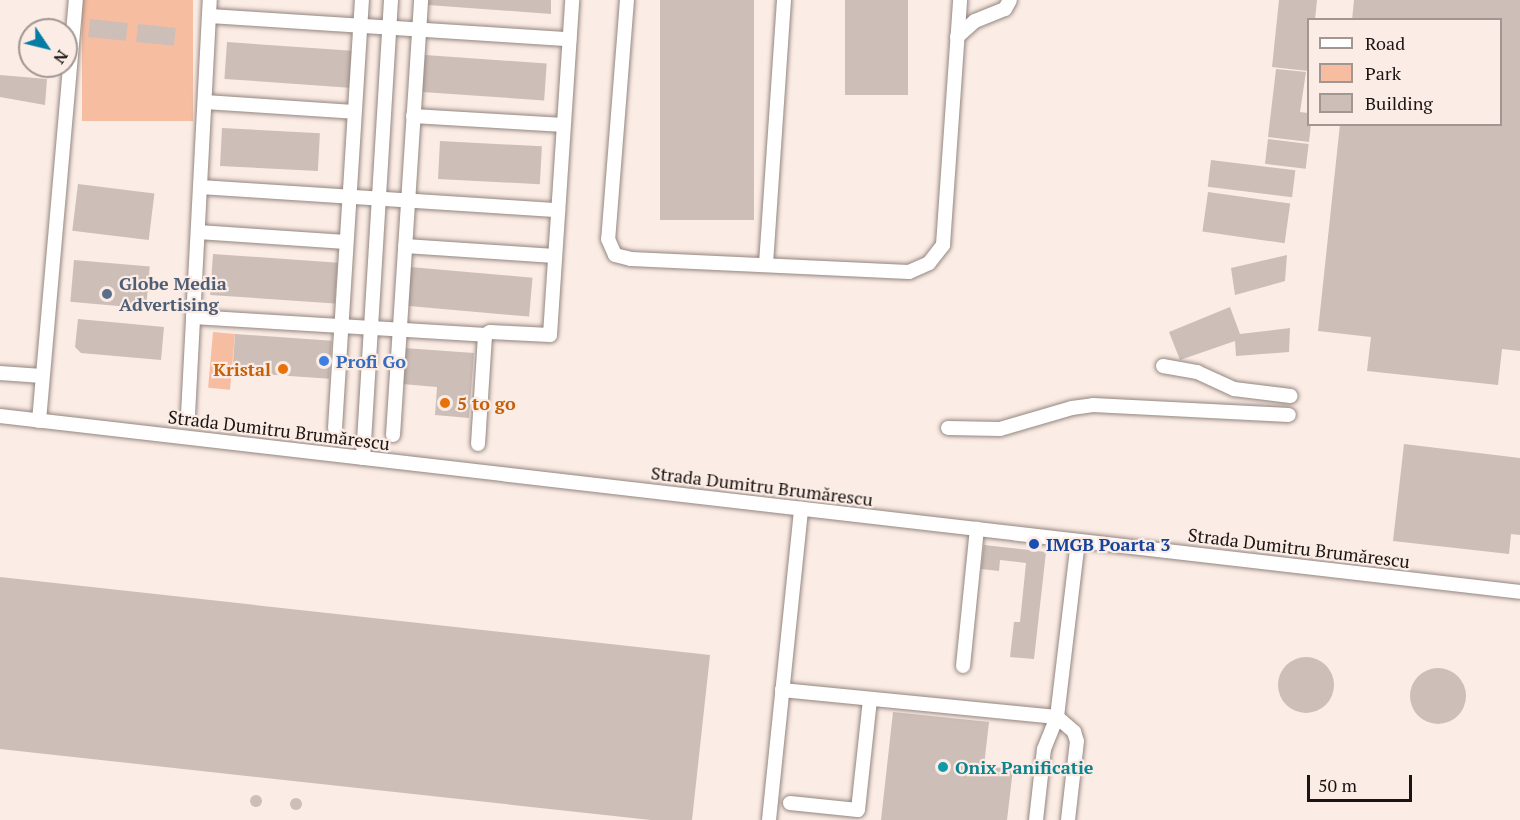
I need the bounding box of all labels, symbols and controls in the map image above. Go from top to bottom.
north arrow [18,18,78,78]
legend [1307,18,1502,126]
text: Road [1365,31,1405,55]
text: N [49,46,74,68]
text: Park [1365,61,1401,85]
text: Building [1365,91,1433,115]
place label: Globe Media Advertising [119,273,227,316]
marker: Globe Media Advertising [100,287,114,301]
place label: Profi Go [336,350,406,372]
marker: Profi Go [317,354,331,368]
place label: Kristal [213,358,271,380]
marker: Kristal [276,362,290,376]
place label: 5 to go [457,392,516,414]
marker: 5 to go [438,396,452,410]
street label: Strada Dumitru Brumărescu [167,406,391,454]
street label: Strada Dumitru Brumărescu [650,462,874,510]
street label: Strada Dumitru Brumărescu [1187,524,1411,572]
place label: IMGB Poarta 3 [1046,533,1170,555]
marker: IMGB Poarta 3 [1027,537,1041,551]
place label: Onix Panificatie [955,756,1094,778]
marker: Onix Panificatie [936,760,950,774]
scale bar [1310,763,1415,801]
text: 50 m [1318,773,1357,797]

